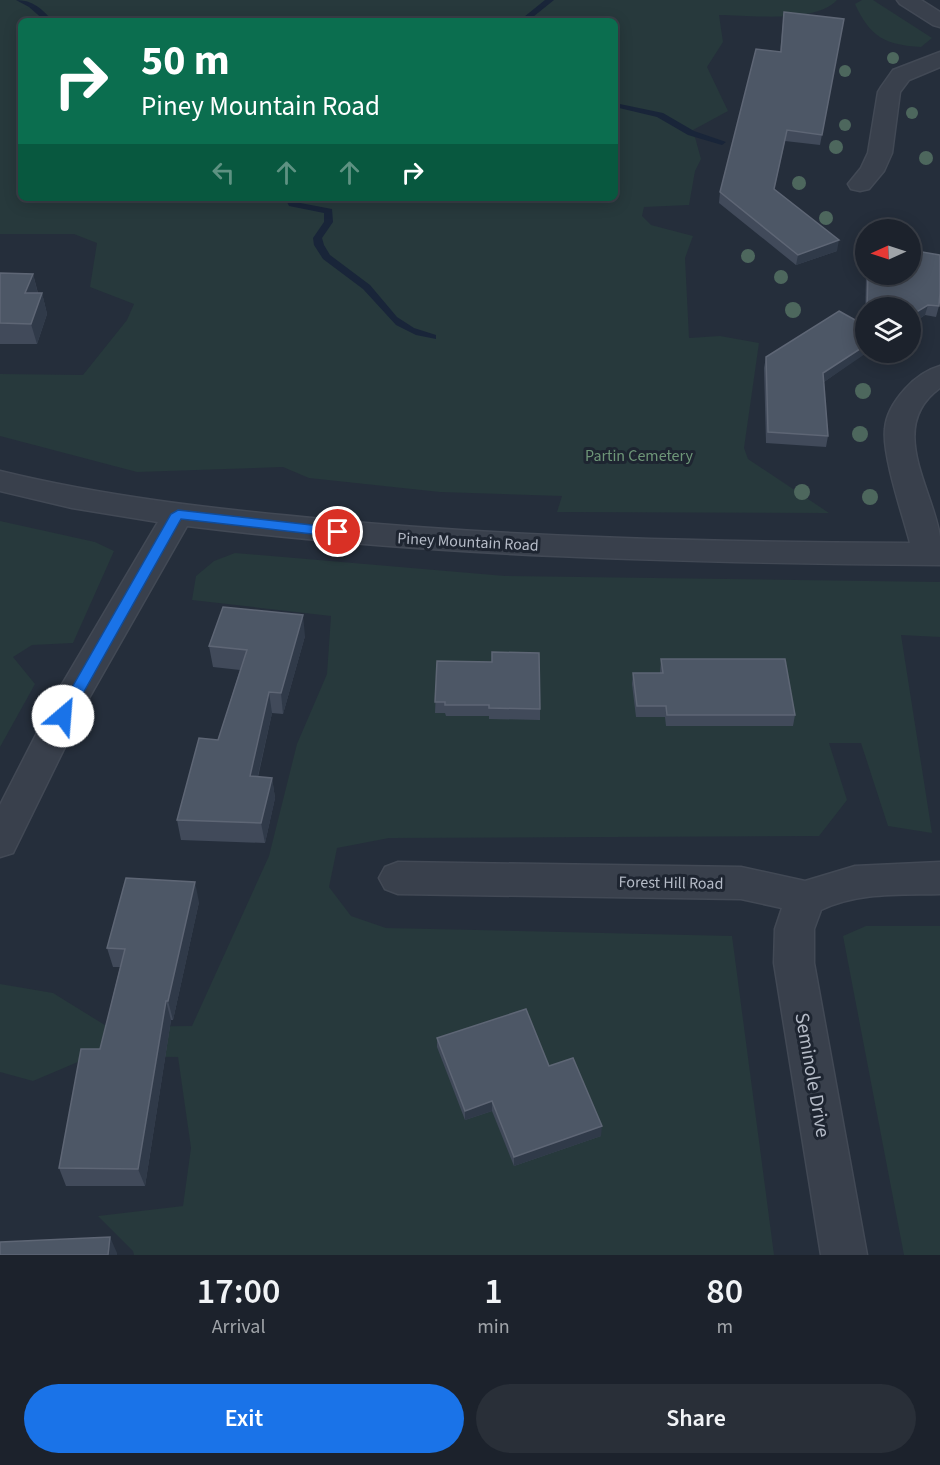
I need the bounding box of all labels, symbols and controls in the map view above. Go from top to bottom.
text: 50 m [141,31,230,91]
icon: right [42,42,120,120]
text: Piney Mountain Road [141,87,380,126]
icon: left [207,156,240,189]
icon: ahead [270,156,303,189]
icon: ahead [333,156,366,189]
icon: right [396,156,429,189]
north arrow [855,219,921,285]
map controls [855,219,921,363]
button: layers [855,297,921,363]
park label: Partin Cemetery [585,445,694,467]
pin [312,506,363,557]
icon: arrive [321,515,354,548]
street label: Piney Mountain Road [397,527,539,557]
position arrow [31,684,95,748]
street label: Forest Hill Road [618,871,724,895]
street label: Seminole Drive [787,1011,837,1140]
text: 17:00 [197,1266,280,1317]
text: 1 [484,1266,503,1317]
text: 80 [706,1266,743,1317]
text: Arrival [212,1313,265,1341]
text: min [477,1313,510,1341]
text: m [717,1313,733,1341]
button: Exit [24,1384,464,1453]
button: Share [476,1384,916,1453]

